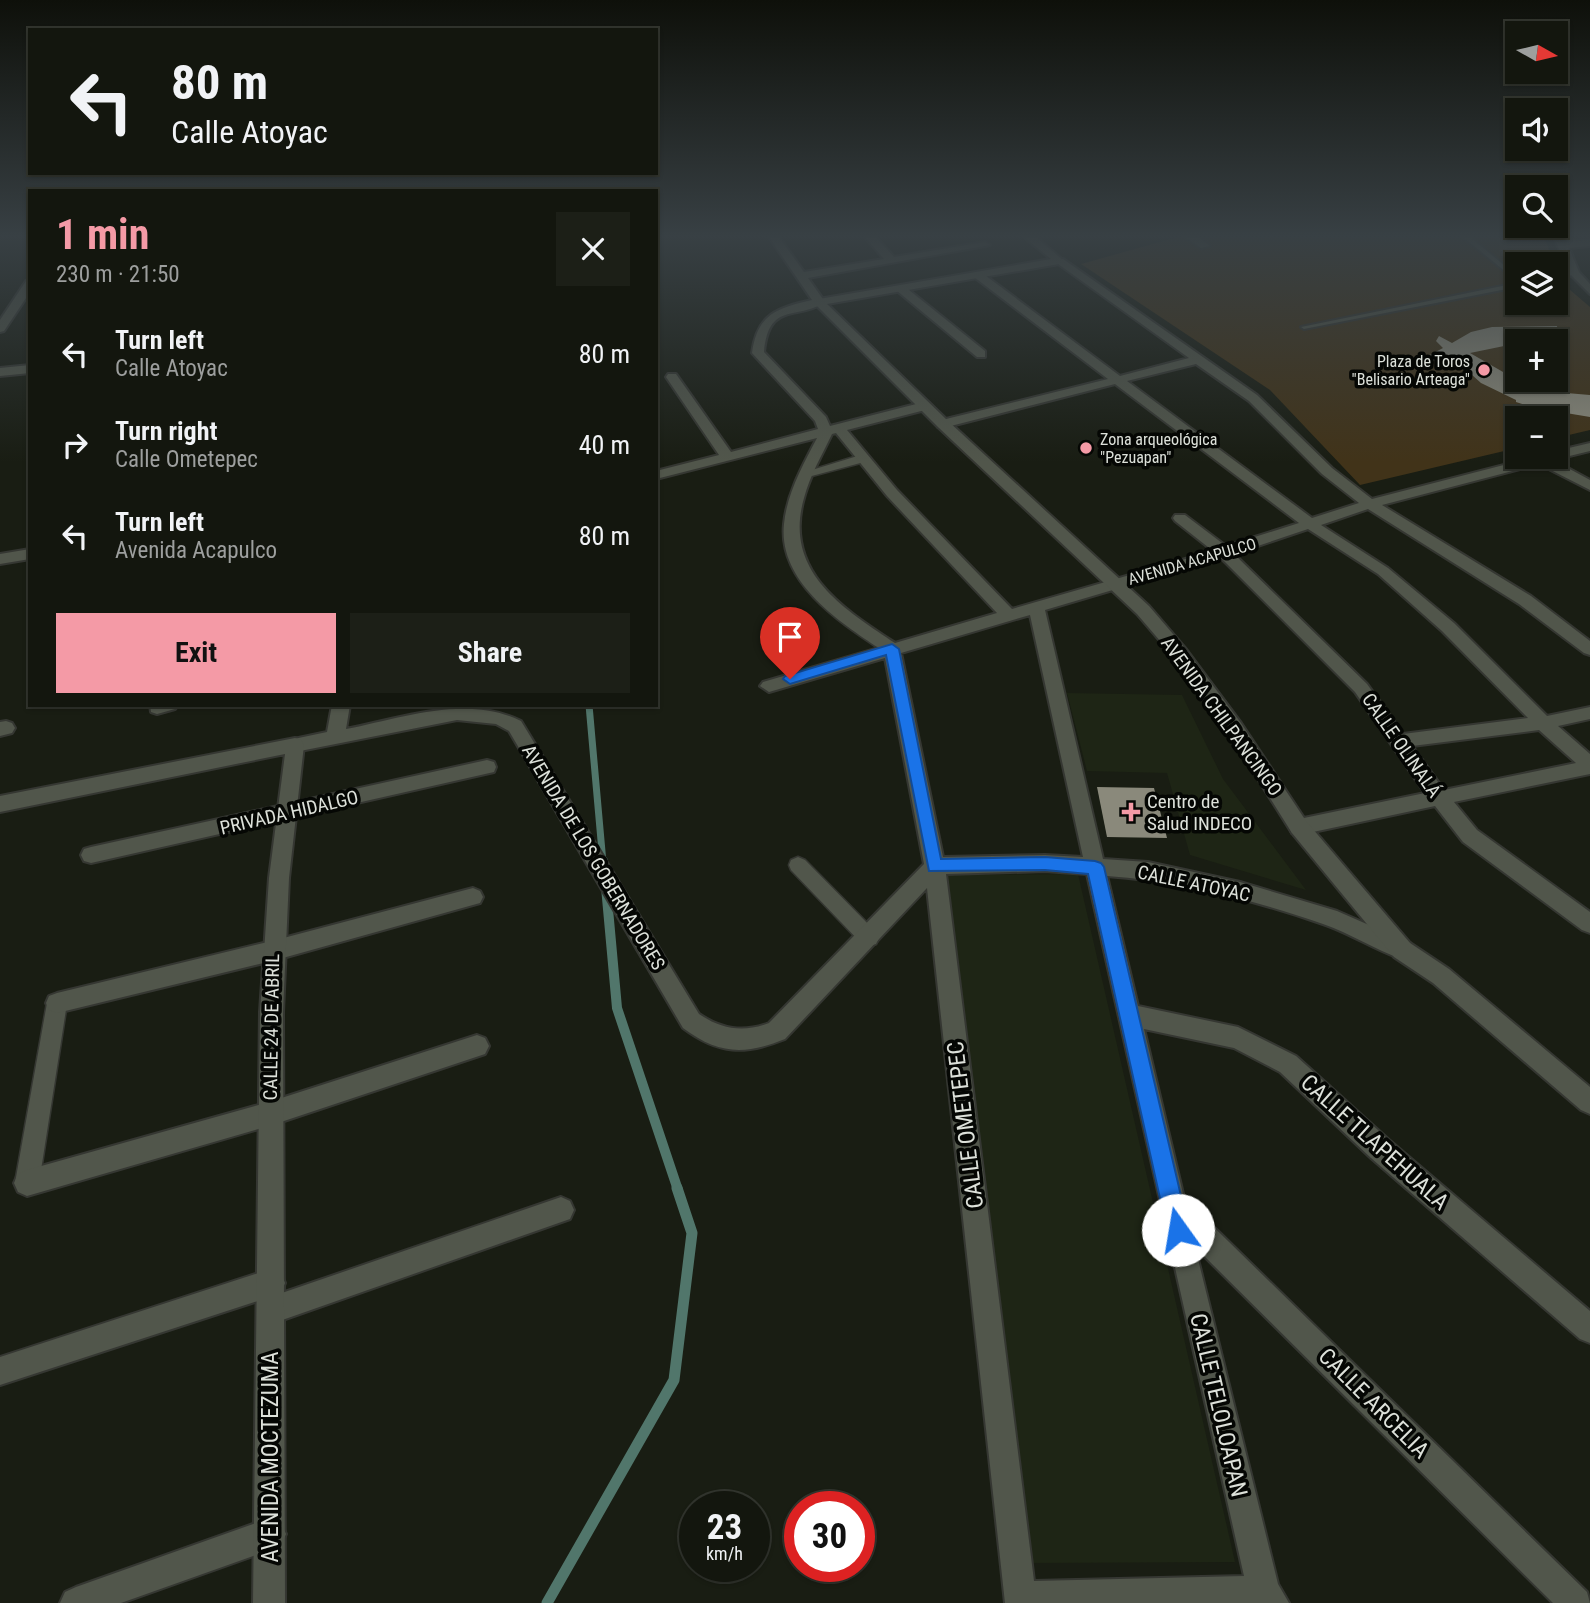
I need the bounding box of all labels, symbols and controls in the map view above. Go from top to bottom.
north arrow [1505,21,1568,84]
map controls [1505,21,1568,469]
text: 80 m [171,54,268,111]
icon: left [56,56,147,147]
button: sound [1505,98,1568,161]
text: Calle Atoyac [171,113,328,151]
button: search [1505,175,1568,238]
text: 1 min [56,210,149,259]
button: close [556,212,630,286]
button: layers [1505,252,1568,315]
text: 230 m · 21:50 [56,261,180,288]
text: Turn left [115,325,204,355]
button: + [1505,329,1568,392]
icon: left [56,335,94,373]
text: 80 m [579,339,630,369]
place label: Plaza de Toros "Belisario Arteaga" [1352,352,1470,389]
text: Calle Atoyac [115,355,228,382]
marker: Plaza de Toros "Belisario Arteaga" [1476,362,1492,378]
button: − [1505,406,1568,469]
text: Turn right [115,416,217,446]
icon: right [56,426,94,464]
text: 40 m [579,430,630,460]
place label: Zona arqueológica "Pezuapan" [1100,430,1217,467]
marker: Zona arqueológica "Pezuapan" [1078,440,1094,456]
text: Calle Ometepec [115,446,258,473]
text: Turn left [115,507,204,537]
icon: left [56,517,94,555]
text: 80 m [579,521,630,551]
street label: AVENIDA ACAPULCO [1126,534,1258,589]
text: Avenida Acapulco [115,537,277,564]
pin [760,607,820,679]
button: Exit [56,613,336,693]
button: Share [350,613,630,693]
icon: arrive [771,618,809,656]
street label: AVENIDA CHILPANCINGO [1156,632,1287,800]
street label: CALLE OLINALÁ [1357,689,1446,802]
street label: AVENIDA DE LOS GOBERNADORES [517,741,670,974]
street label: PRIVADA HIDALGO [218,785,361,840]
place label: Centro de Salud INDECO [1147,790,1252,835]
marker: Centro de Salud INDECO [1121,802,1141,822]
street label: CALLE ATOYAC [1135,860,1252,907]
street label: CALLE 24 DE ABRIL [259,954,284,1100]
street label: CALLE OMETEPEC [942,1040,989,1210]
street label: CALLE TLAPEHUALA [1295,1069,1454,1216]
position arrow [1141,1193,1215,1267]
street label: CALLE TELOLOAPAN [1184,1311,1253,1500]
street label: CALLE ARCELIA [1313,1343,1434,1464]
street label: AVENIDA MOCTEZUMA [257,1351,284,1563]
speed limit sign: 30 [784,1491,875,1582]
text: 23 [707,1507,742,1548]
text: km/h [706,1543,743,1564]

